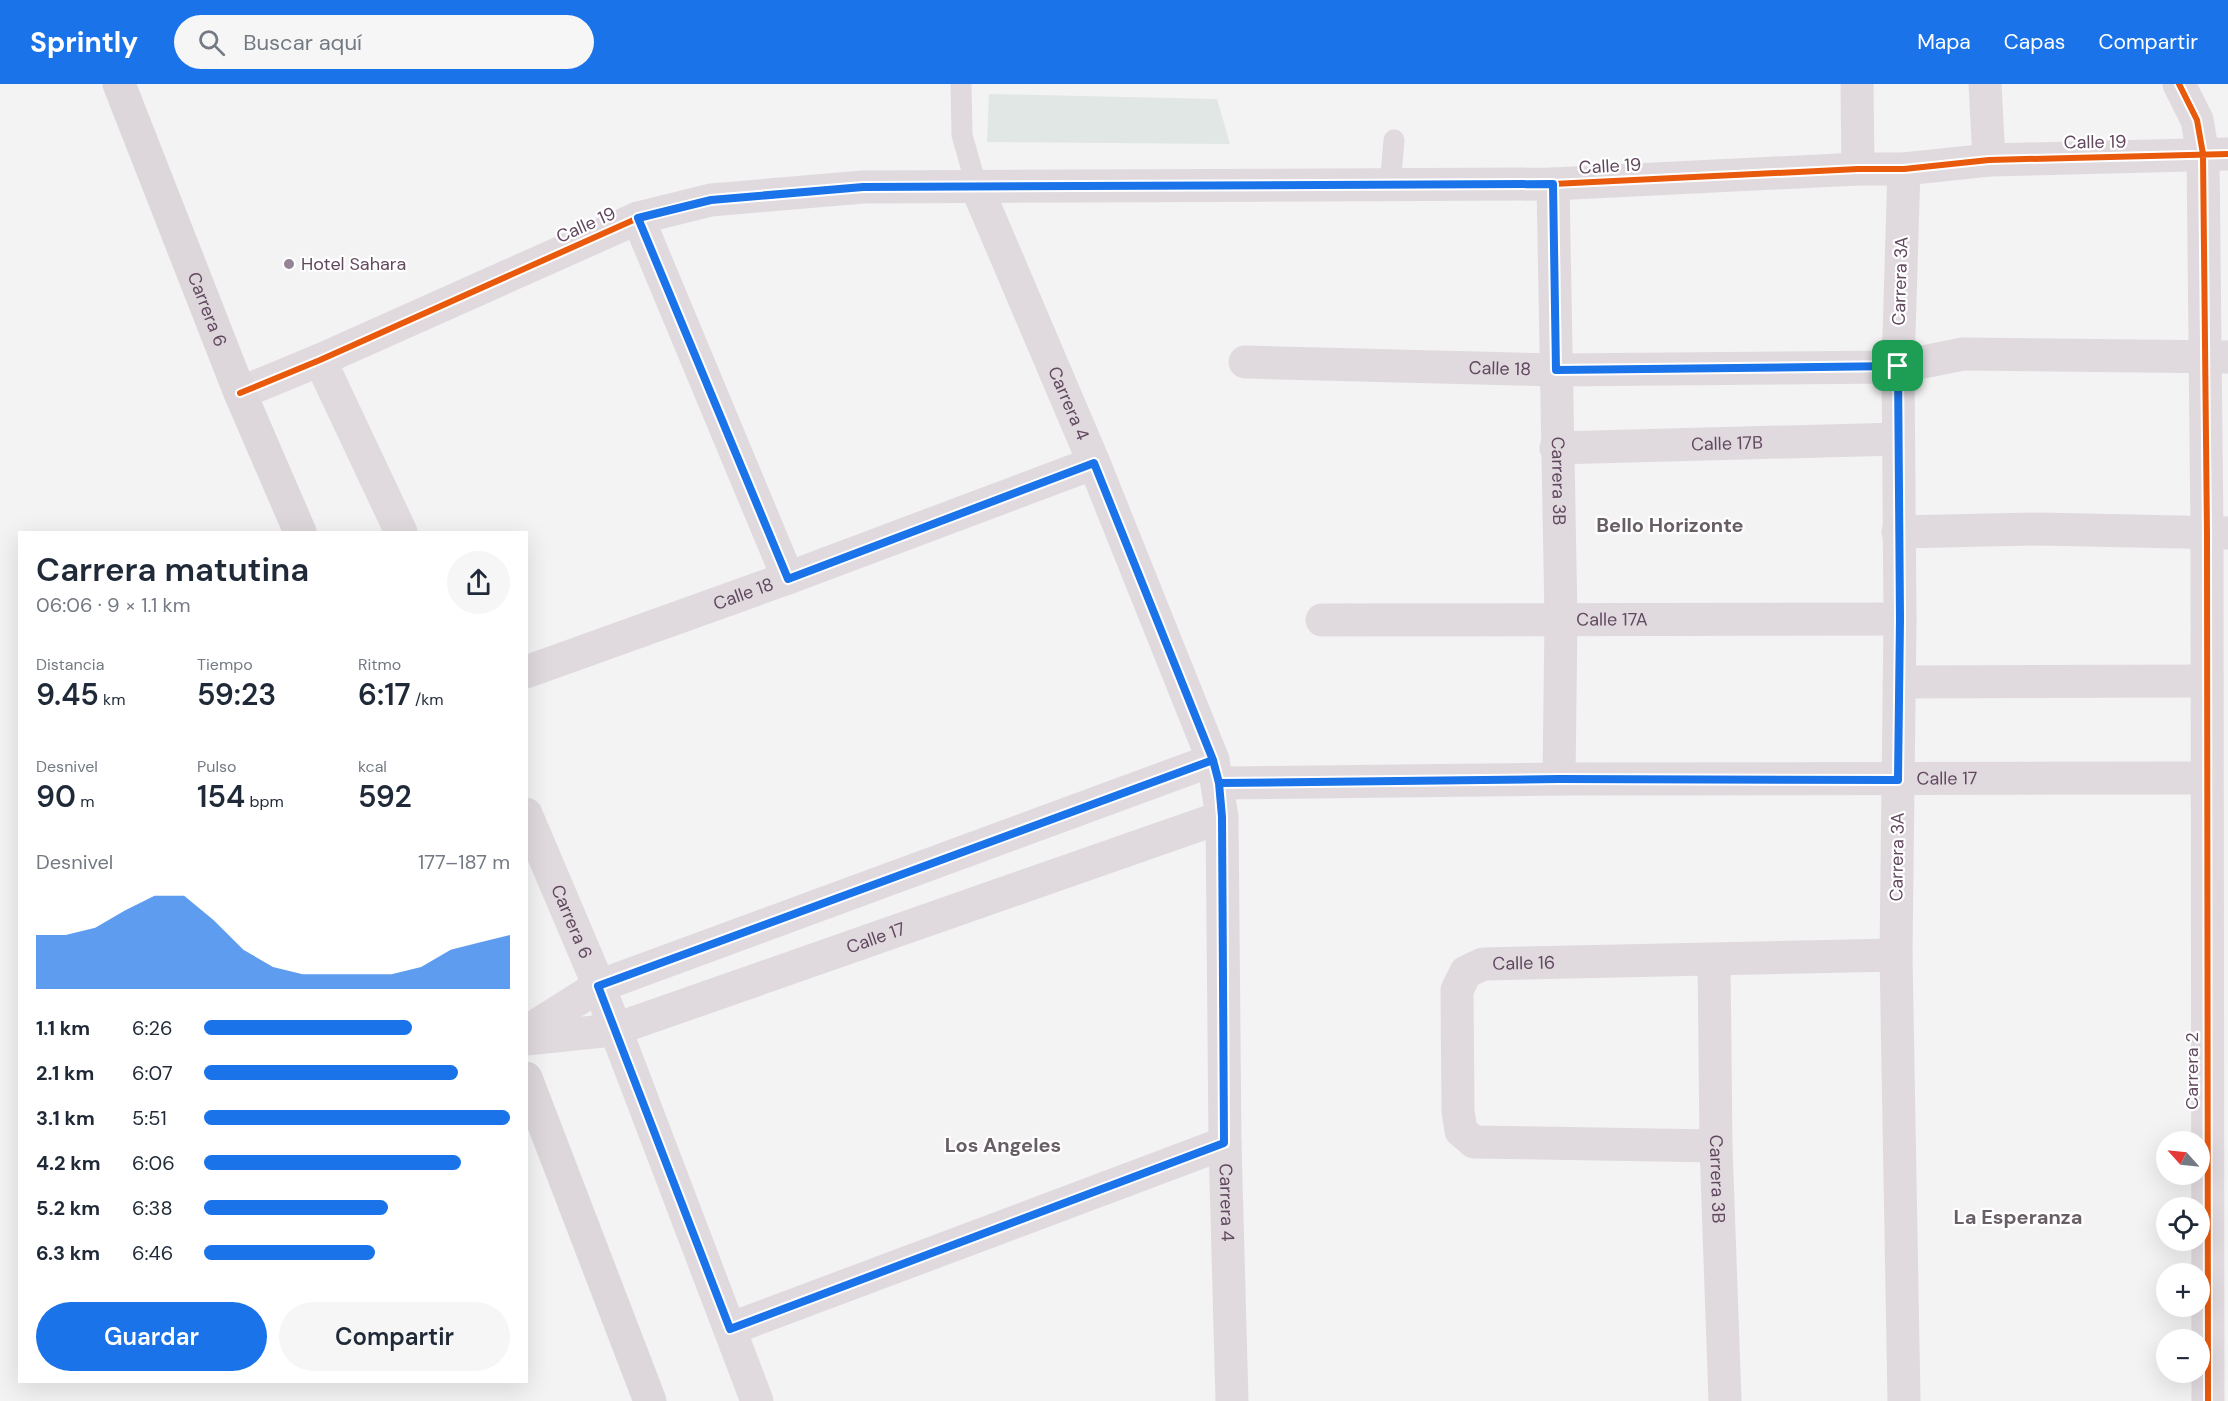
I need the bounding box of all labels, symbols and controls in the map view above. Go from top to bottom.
search box [174,15,594,69]
text: Sprintly [30,24,138,61]
icon: search [195,26,228,59]
text: Buscar aquí [243,28,362,57]
text: Mapa [1917,28,1971,56]
text: Capas [2004,28,2065,56]
text: Compartir [2098,28,2198,56]
street label: Calle 19 [2063,129,2127,155]
street label: Calle 19 [1578,152,1642,180]
street label: Calle 19 [552,201,620,249]
street label: Carrera 3A [1886,236,1914,326]
place label: Hotel Sahara [301,252,406,276]
marker: Hotel Sahara [282,257,296,271]
street label: Carrera 6 [182,268,233,350]
pin [1872,340,1923,391]
icon: arrive [1881,349,1914,382]
street label: Calle 18 [1468,356,1531,381]
street label: Carrera 4 [1042,363,1095,444]
street label: Calle 17B [1691,431,1763,456]
street label: Carrera 3B [1546,436,1571,526]
district label: Bello Horizonte [1596,512,1744,538]
text: Carrera matutina [36,548,309,591]
button: share [447,551,510,614]
street label: Calle 18 [710,572,777,616]
text: 06:06 · 9 × 1.1 km [36,592,191,618]
street label: Calle 17A [1576,607,1648,632]
text: Distancia [36,654,104,675]
text: Tiempo [197,654,253,675]
text: Ritmo [358,654,401,675]
text: 9.45 [36,675,99,714]
text: 59:23 [197,675,276,714]
text: 6:17 [358,675,411,714]
text: km [99,689,125,710]
text: /km [411,689,444,710]
text: Desnivel [36,756,98,777]
text: Pulso [197,756,237,777]
text: kcal [358,756,387,777]
street label: Calle 17 [1916,766,1978,790]
text: 90 [36,777,76,816]
text: 154 [197,777,245,816]
text: 592 [358,777,412,816]
text: m [76,791,94,812]
text: bpm [245,791,284,812]
street label: Carrera 3A [1884,812,1910,902]
text: Desnivel [36,849,113,875]
text: 177–187 m [418,849,510,875]
street label: Carrera 6 [545,881,598,963]
street label: Calle 17 [843,917,909,959]
street label: Calle 16 [1492,950,1555,976]
text: 1.1 km [36,1015,90,1041]
text: 6:26 [132,1015,173,1041]
street label: Carrera 2 [2180,1032,2204,1110]
text: 2.1 km [36,1060,94,1086]
text: 6:07 [132,1060,173,1086]
text: 3.1 km [36,1105,95,1131]
text: 5:51 [132,1105,167,1131]
north arrow [2156,1131,2210,1185]
map controls [2156,1131,2210,1383]
district label: Los Angeles [945,1132,1061,1158]
street label: Carrera 3B [1704,1135,1731,1224]
text: 4.2 km [36,1150,101,1176]
text: 6:06 [132,1150,175,1176]
street label: Carrera 4 [1214,1163,1240,1242]
text: 5.2 km [36,1195,100,1221]
text: 6:38 [132,1195,173,1221]
button: locate [2156,1197,2210,1251]
district label: La Esperanza [1954,1204,2082,1230]
text: 6.3 km [36,1240,100,1266]
text: 6:46 [132,1240,173,1266]
button: + [2156,1263,2210,1317]
button: Guardar [36,1302,267,1371]
button: Compartir [279,1302,510,1371]
button: − [2156,1329,2210,1383]

